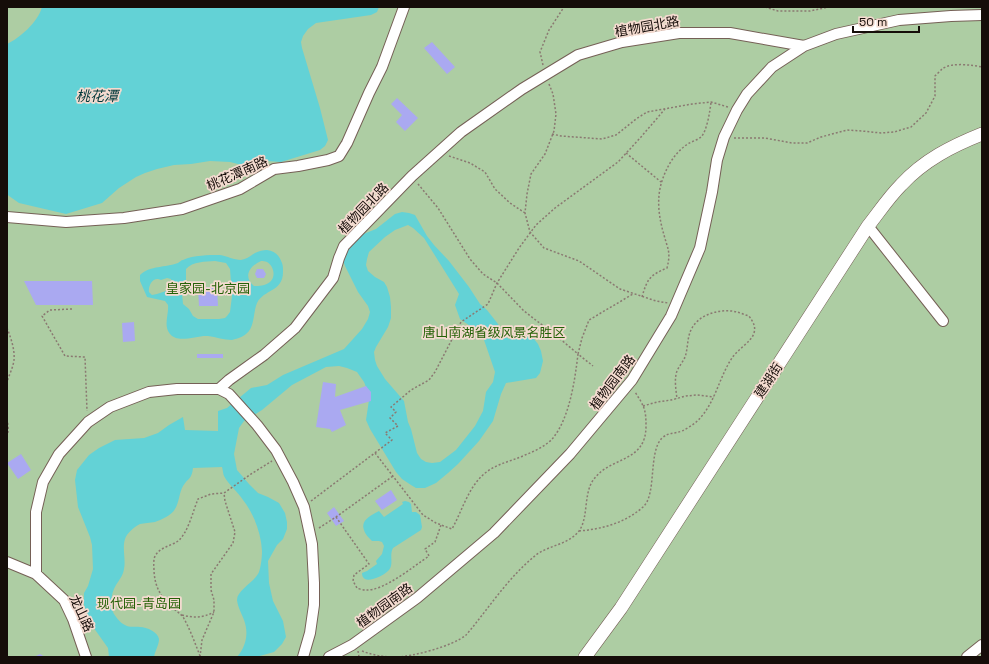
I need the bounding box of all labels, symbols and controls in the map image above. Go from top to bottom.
scale bar [853,8,919,34]
street label: 植物园北路 [614,12,681,41]
text: 50 m [859,14,887,30]
water label: 桃花潭 [76,87,121,105]
street label: 桃花潭南路 [204,152,270,194]
street label: 植物园北路 [335,179,392,238]
park label: 皇家园-北京园 [166,280,250,297]
park label: 唐山南湖省级风景名胜区 [422,324,566,341]
street label: 植物园南路 [586,351,639,413]
street label: 建湖街 [751,359,786,401]
street label: 植物园南路 [353,579,416,631]
street label: 龙山路 [66,592,97,634]
park label: 现代园-青岛园 [97,595,181,612]

